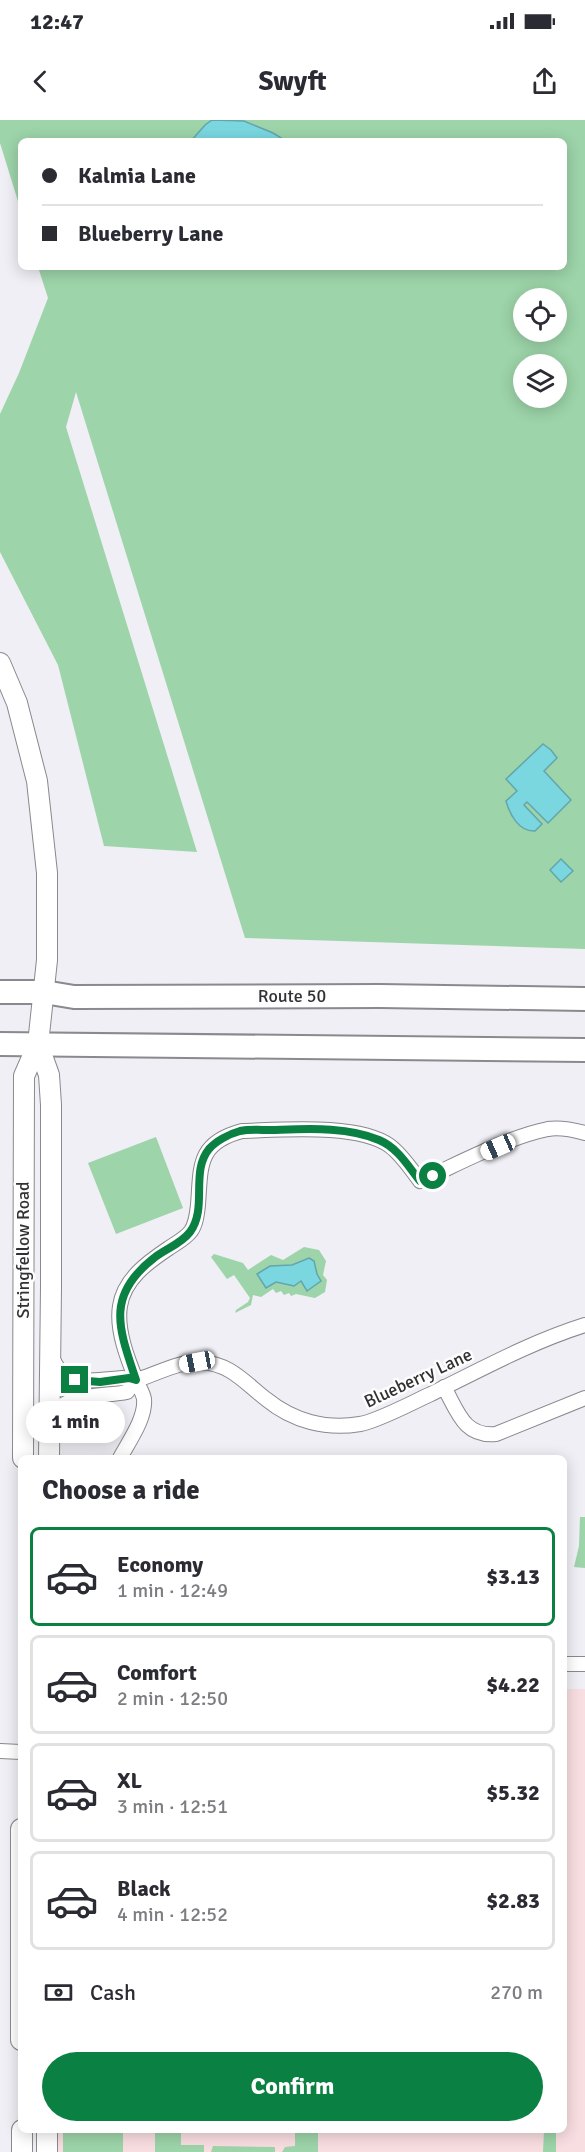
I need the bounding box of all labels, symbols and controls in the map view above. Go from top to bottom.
text: 12:47 [30,8,84,35]
icon: back [24,65,57,98]
text: Swyft [259,65,326,98]
icon: share [528,65,561,98]
text: Kalmia Lane [78,162,196,189]
text: Blueberry Lane [78,220,223,247]
map controls [513,288,567,408]
button: locate [513,288,567,342]
button: layers [513,354,567,408]
street label: Route 50 [258,985,326,1007]
car [478,1131,518,1163]
route start [419,1162,446,1189]
street label: Stringfellow Road [12,1181,34,1319]
street label: Blueberry Lane [361,1343,475,1413]
car [178,1350,216,1374]
route end [61,1366,88,1393]
callout: 1 min [26,1401,124,1443]
text: 1 min [51,1409,100,1434]
text: Choose a ride [42,1474,200,1507]
icon: car [45,1550,99,1604]
text: Economy [117,1551,203,1578]
text: $3.13 [486,1563,540,1590]
text: 1 min · 12:49 [117,1578,228,1603]
icon: car [45,1658,99,1712]
text: Comfort [117,1659,197,1686]
text: $4.22 [486,1671,540,1698]
text: 2 min · 12:50 [117,1686,228,1711]
icon: car [45,1766,99,1820]
text: XL [117,1767,142,1794]
text: $5.32 [486,1779,540,1806]
text: 3 min · 12:51 [117,1794,228,1819]
icon: car [45,1874,99,1928]
text: Black [117,1875,171,1902]
text: $2.83 [486,1887,540,1914]
text: 4 min · 12:52 [117,1902,228,1927]
icon: cash [42,1976,75,2009]
text: Cash [90,1979,136,2006]
text: 270 m [490,1980,543,2005]
button: Confirm [42,2052,543,2121]

